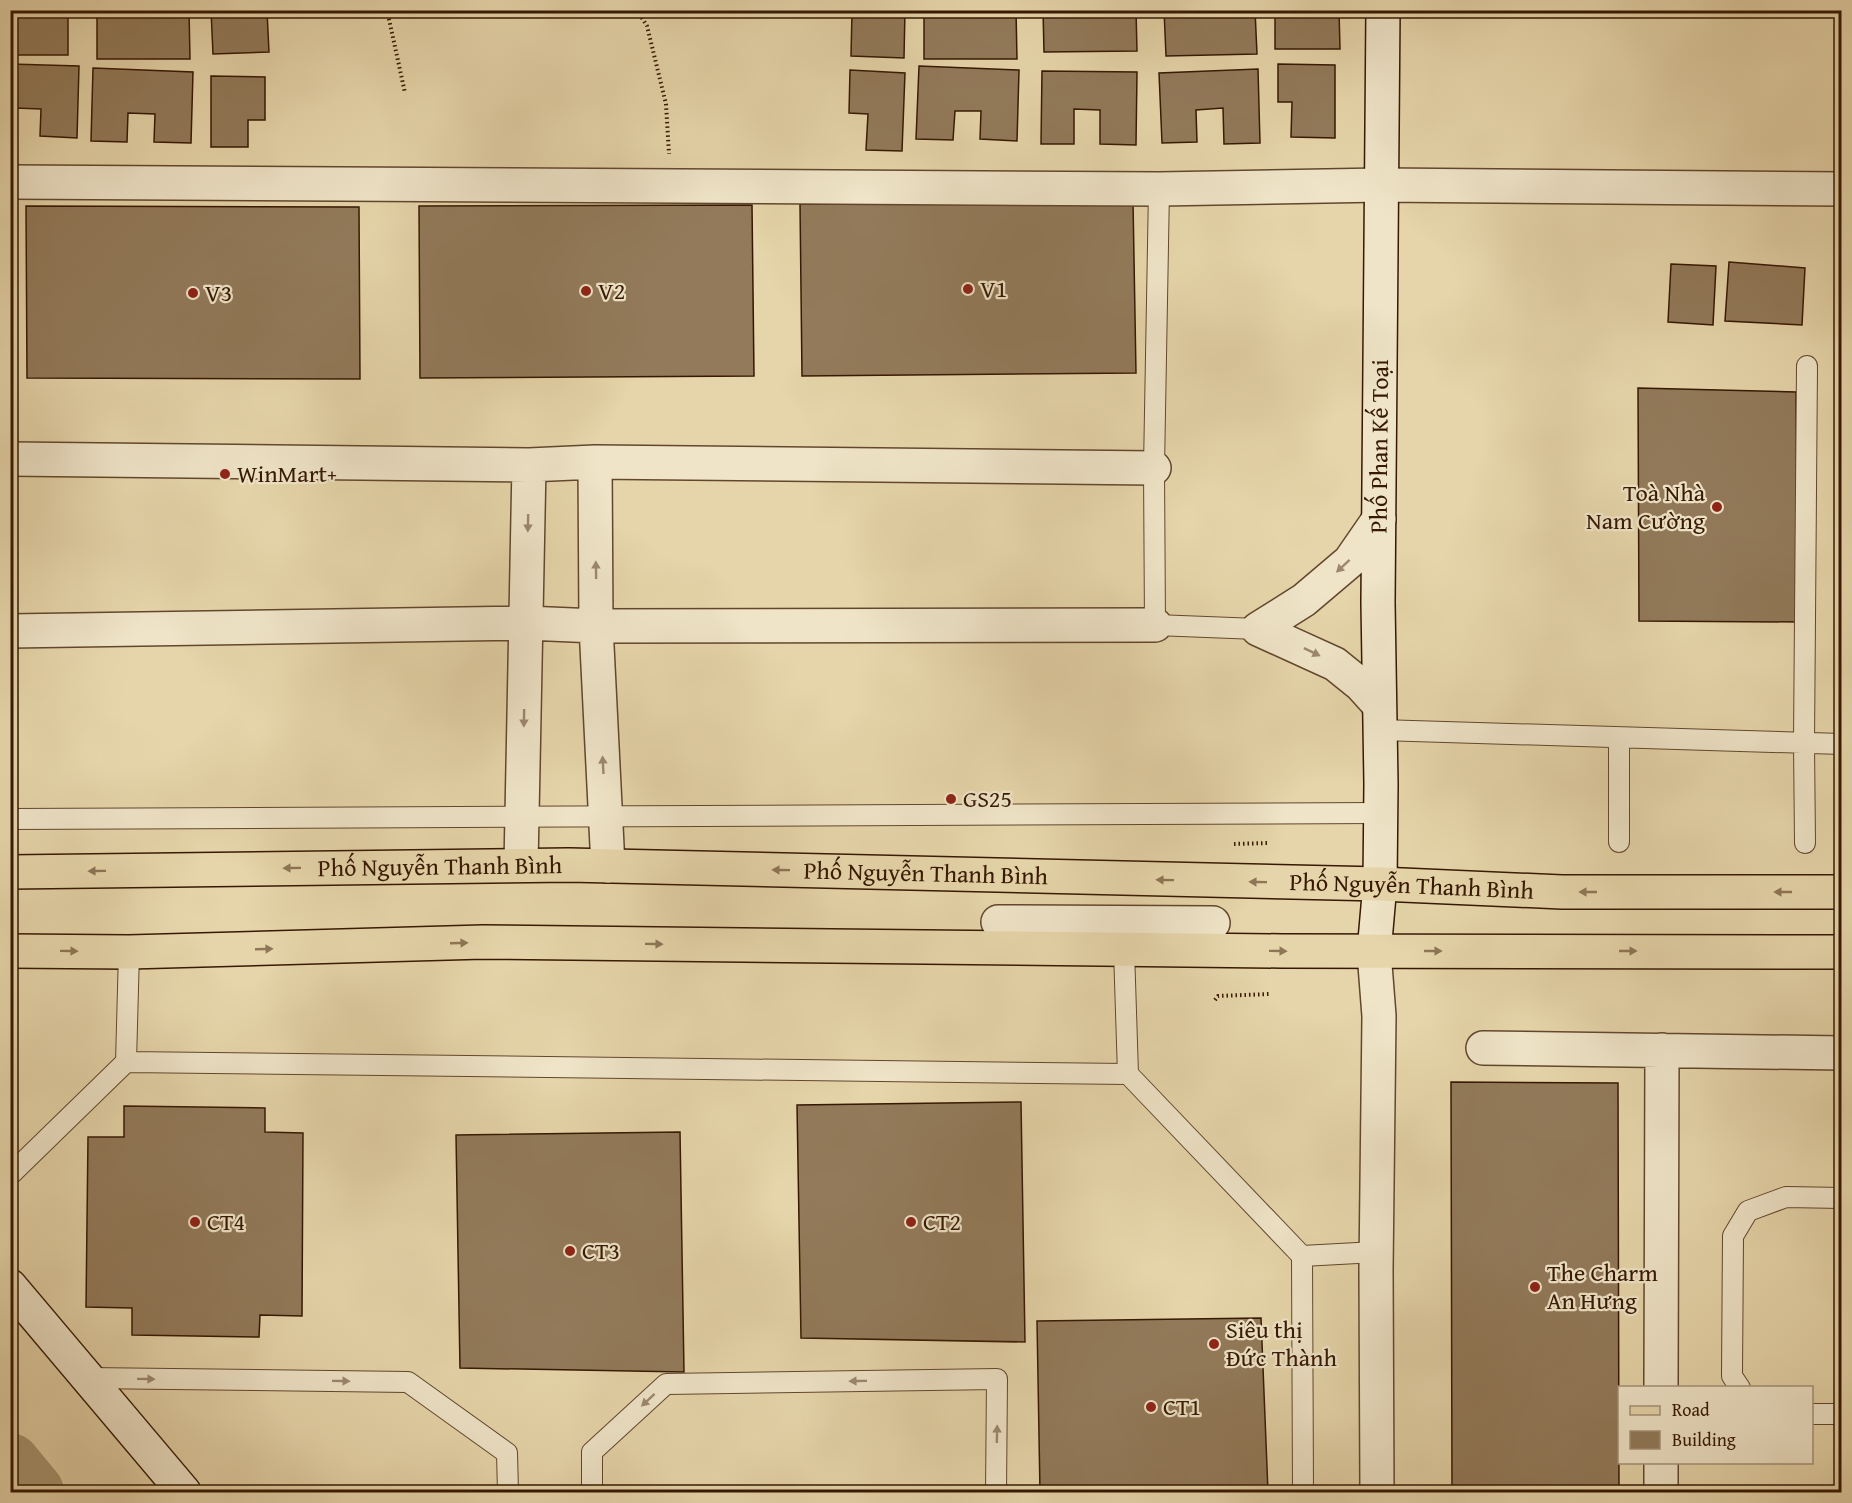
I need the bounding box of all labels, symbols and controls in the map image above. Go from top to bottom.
place label: V1 [980,271,1007,306]
place label: V2 [598,273,625,308]
place label: V3 [205,275,232,310]
marker: V1 [961,282,975,296]
marker: V2 [579,284,593,298]
marker: V3 [186,286,200,300]
street label: Phố Phan Kế Toại [1361,359,1397,533]
place label: WinMart+ [237,456,337,491]
marker: WinMart+ [218,467,232,481]
place label: Toà Nhà Nam Cường [1586,475,1706,538]
marker: Toà Nhà Nam Cường [1710,500,1724,514]
one-way arrow [523,514,532,533]
one-way arrow [1336,559,1351,573]
one-way arrow [591,561,601,580]
one-way arrow [1303,648,1320,657]
one-way arrow [519,708,529,727]
one-way arrow [598,756,607,775]
place label: GS25 [963,781,1012,816]
marker: GS25 [944,792,958,806]
street label: Phố Nguyễn Thanh Bình [318,847,563,885]
street label: Phố Nguyễn Thanh Bình [803,853,1049,893]
one-way arrow [283,863,302,873]
street label: Phố Nguyễn Thanh Bình [1289,864,1535,908]
one-way arrow [772,865,791,875]
one-way arrow [88,866,107,876]
one-way arrow [1156,875,1175,885]
one-way arrow [1249,877,1268,887]
one-way arrow [1579,887,1598,897]
one-way arrow [1774,887,1793,897]
one-way arrow [449,938,468,948]
one-way arrow [644,939,663,949]
one-way arrow [254,944,273,953]
one-way arrow [1268,946,1287,956]
one-way arrow [1423,946,1442,956]
one-way arrow [1618,946,1637,956]
one-way arrow [59,947,78,956]
place label: CT4 [207,1204,245,1239]
place label: CT2 [923,1204,961,1239]
marker: CT4 [188,1215,202,1229]
marker: CT2 [904,1215,918,1229]
place label: CT3 [582,1233,620,1268]
marker: CT3 [563,1244,577,1258]
place label: The Charm An Hưng [1547,1255,1658,1318]
marker: The Charm An Hưng [1528,1280,1542,1294]
place label: Siêu thị Đức Thành [1226,1312,1337,1375]
marker: Siêu thị Đức Thành [1207,1337,1221,1351]
one-way arrow [137,1374,156,1384]
one-way arrow [332,1376,351,1386]
one-way arrow [848,1376,867,1386]
legend [1618,1386,1813,1464]
place label: CT1 [1163,1389,1201,1424]
one-way arrow [641,1393,656,1406]
text: Road [1672,1396,1710,1423]
marker: CT1 [1144,1400,1158,1414]
one-way arrow [992,1425,1001,1444]
text: Building [1672,1426,1736,1453]

